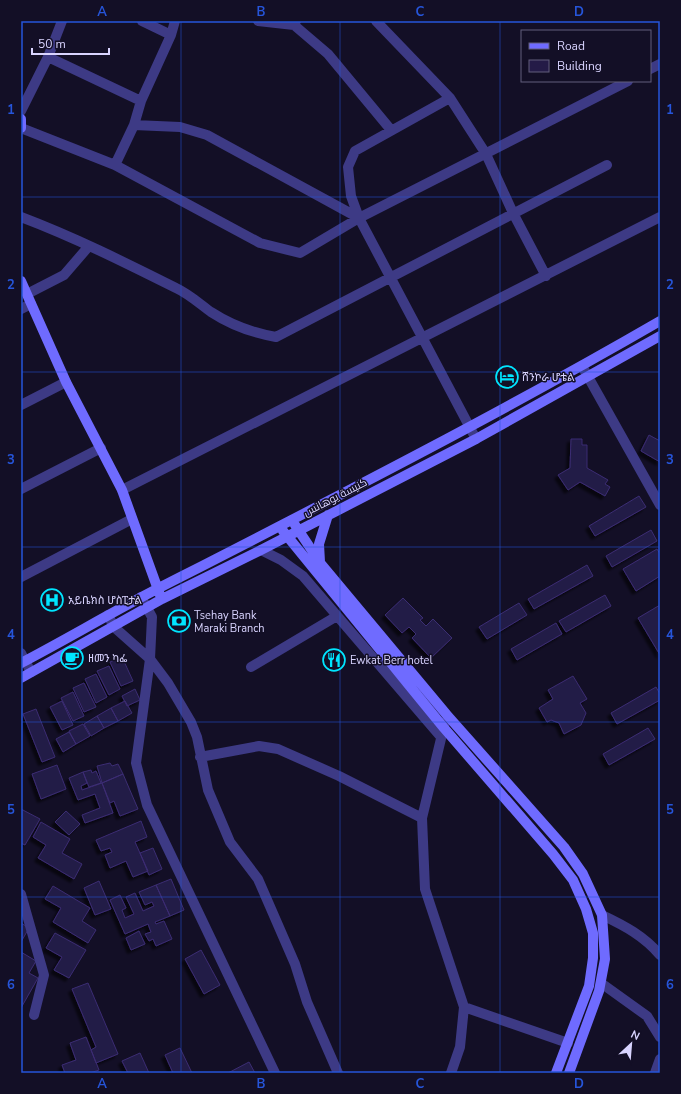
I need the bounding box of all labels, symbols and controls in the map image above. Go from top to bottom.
text: A [97,3,107,21]
text: B [257,3,266,21]
text: C [416,3,425,21]
text: D [574,3,584,21]
scale bar [32,30,109,56]
legend [521,30,651,82]
text: 50 m [38,36,66,52]
text: Road [557,38,585,54]
text: Building [557,58,602,74]
text: 1 [7,101,15,119]
text: 1 [666,101,674,119]
text: 2 [7,276,15,294]
text: 2 [666,276,674,294]
hotel icon: ሸንኮራ ሆቴል [494,364,520,390]
place label: ሸንኮራ ሆቴል [522,370,575,385]
text: 3 [7,451,15,469]
text: 3 [666,451,674,469]
street label: كنيسة يوهانس [301,475,370,520]
hospital icon: አይቤክስ ሆስፒታል [39,587,65,613]
place label: አይቤክስ ሆስፒታል [68,593,143,608]
bank icon: Tsehay Bank Maraki Branch [166,608,192,634]
place label: Tsehay Bank Maraki Branch [194,608,265,636]
text: 4 [7,626,15,644]
text: 4 [666,626,674,644]
cafe icon: ዘመን ካፌ [59,645,85,671]
restaurant icon: Ewkat Berr hotel [321,647,347,673]
place label: ዘመን ካፌ [88,651,128,666]
place label: Ewkat Berr hotel [350,653,433,668]
text: 5 [7,801,15,819]
text: 5 [666,801,674,819]
text: 6 [7,976,15,994]
text: 6 [666,976,674,994]
north arrow [611,1024,651,1064]
text: N [628,1027,642,1044]
text: A [97,1075,107,1093]
text: B [257,1075,266,1093]
text: C [416,1075,425,1093]
text: D [574,1075,584,1093]

